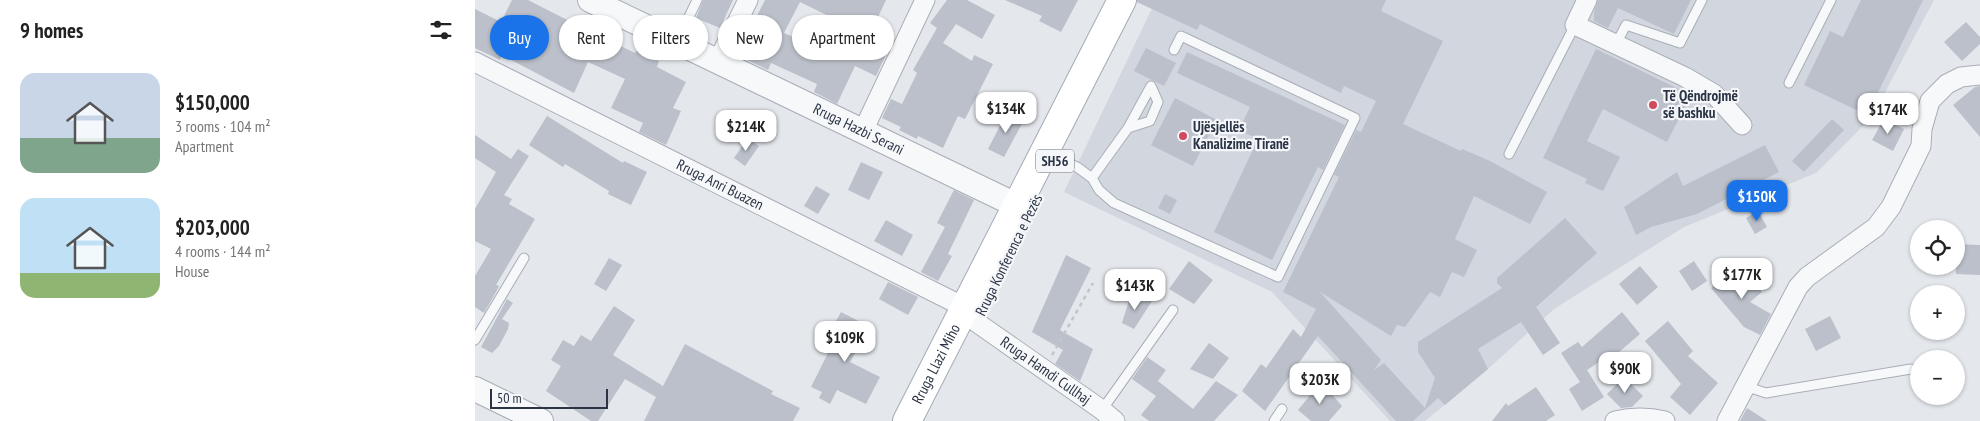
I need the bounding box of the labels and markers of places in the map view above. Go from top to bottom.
place label: Të Qëndrojmë së bashku [1663,86,1738,122]
pin: $134K [971,92,1041,134]
pin: $174K [1853,92,1923,135]
marker: Të Qëndrojmë së bashku [1647,99,1659,111]
pin: $214K [711,110,781,152]
place label: Ujësjellës Kanalizime Tiranë [1193,117,1289,153]
marker: Ujësjellës Kanalizime Tiranë [1177,130,1189,142]
pin: $150K [1722,180,1792,222]
pin: $177K [1707,258,1777,300]
pin: $143K [1100,268,1170,311]
pin: $109K [810,320,880,363]
pin: $90K [1595,352,1655,394]
pin: $203K [1285,362,1355,405]

